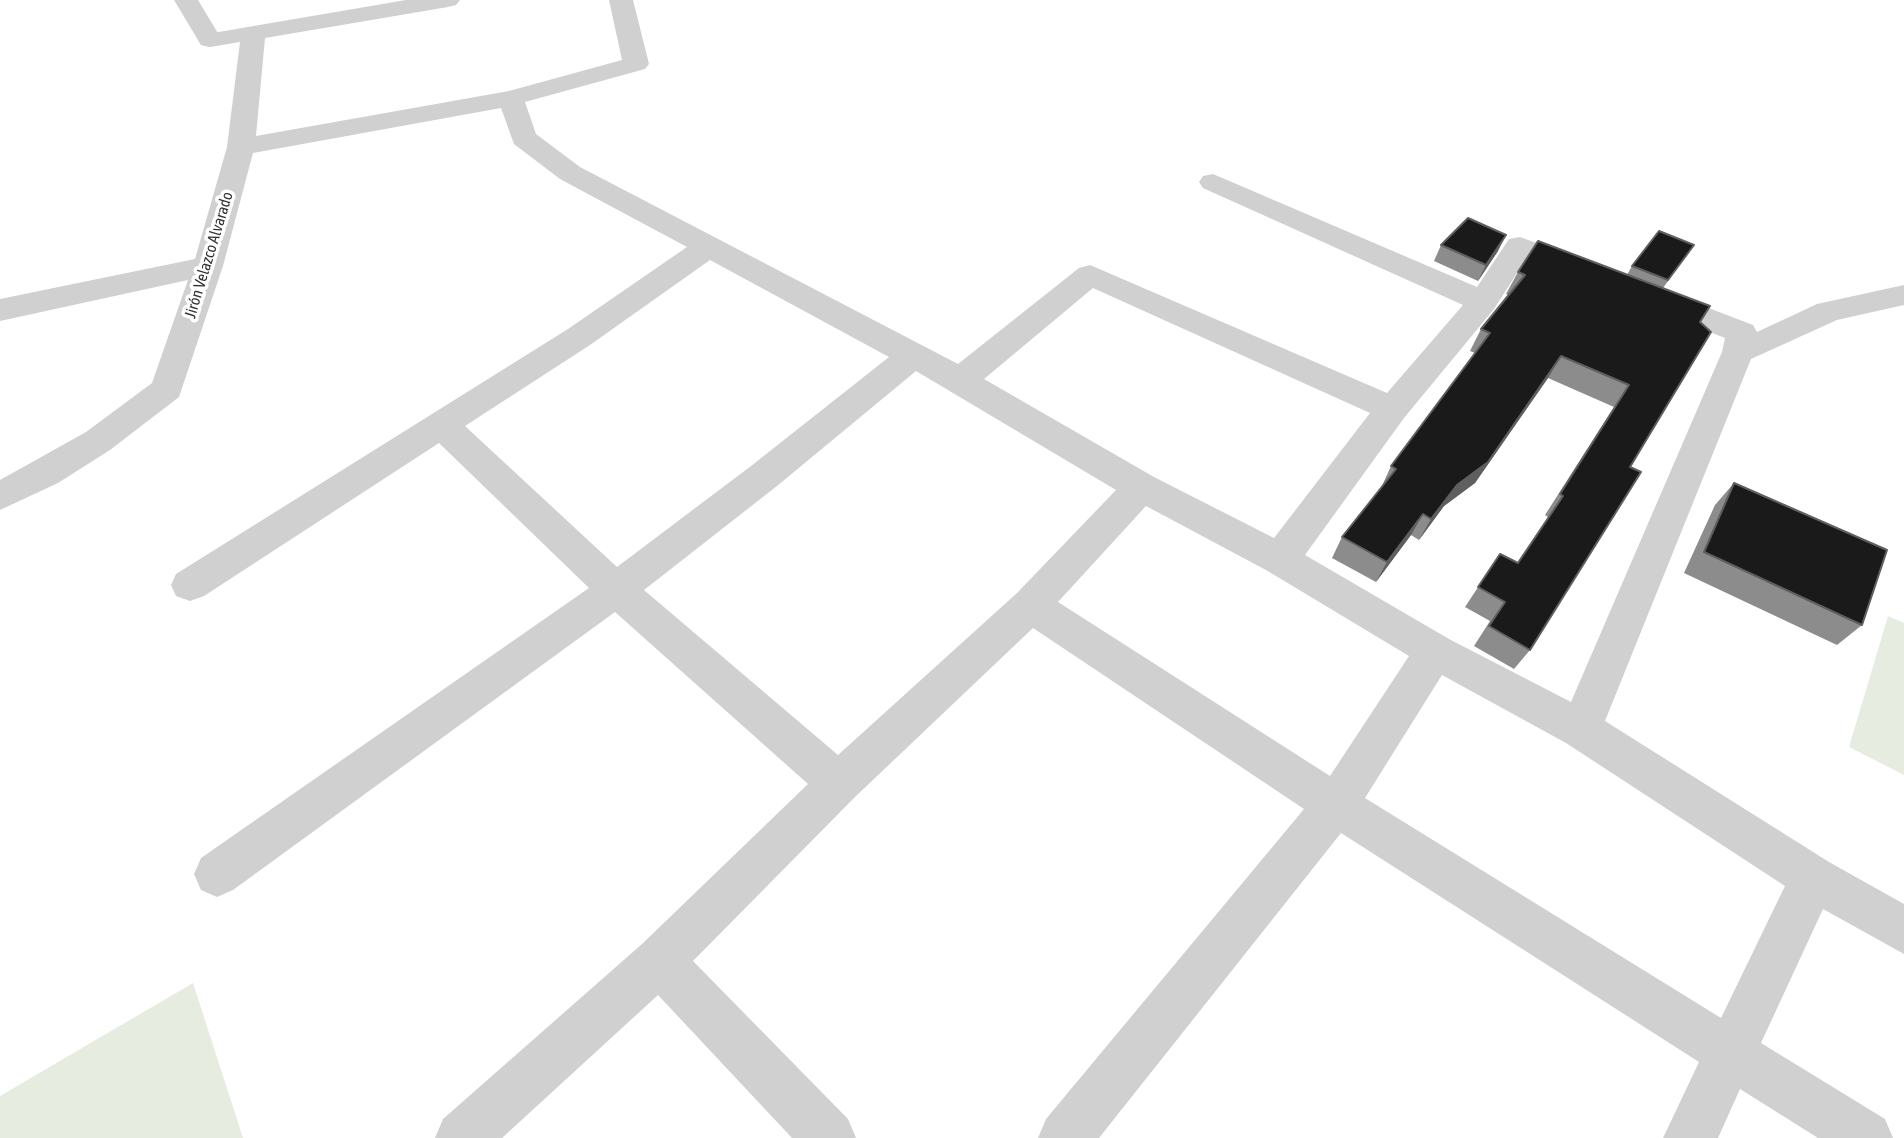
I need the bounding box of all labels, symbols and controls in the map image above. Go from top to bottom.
street label: Jirón Velazco Alvarado [181,189,237,321]

